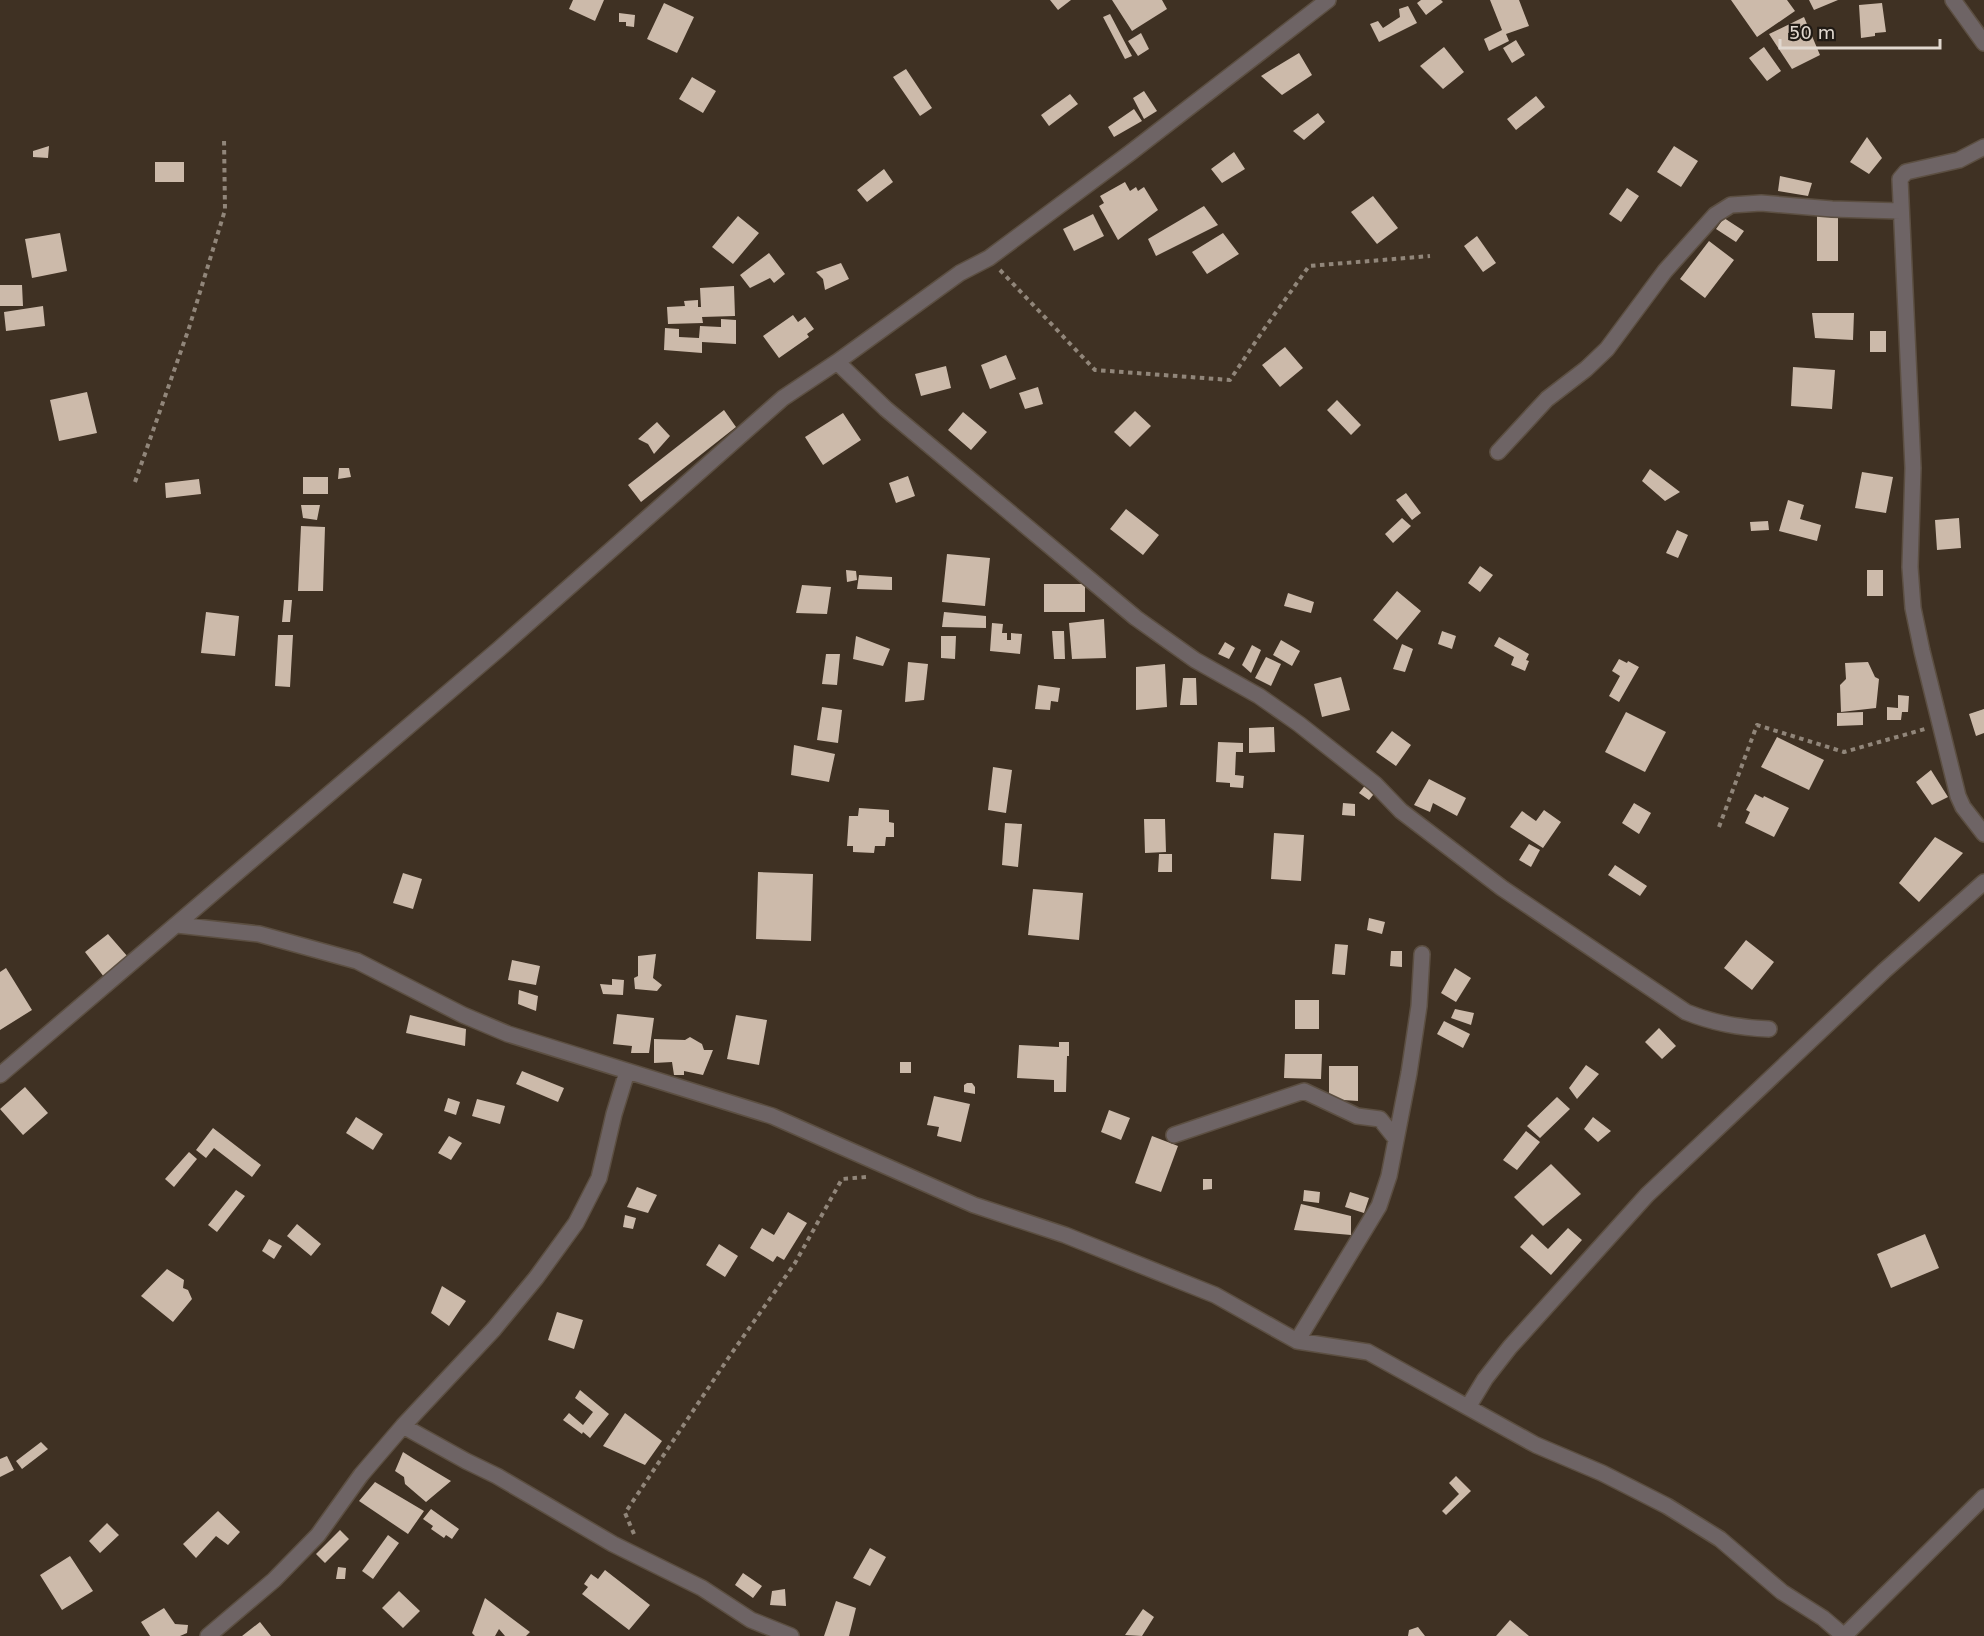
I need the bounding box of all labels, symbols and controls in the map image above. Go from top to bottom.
scale bar [1780,12,1940,50]
text: 50 m [1789,22,1835,43]

